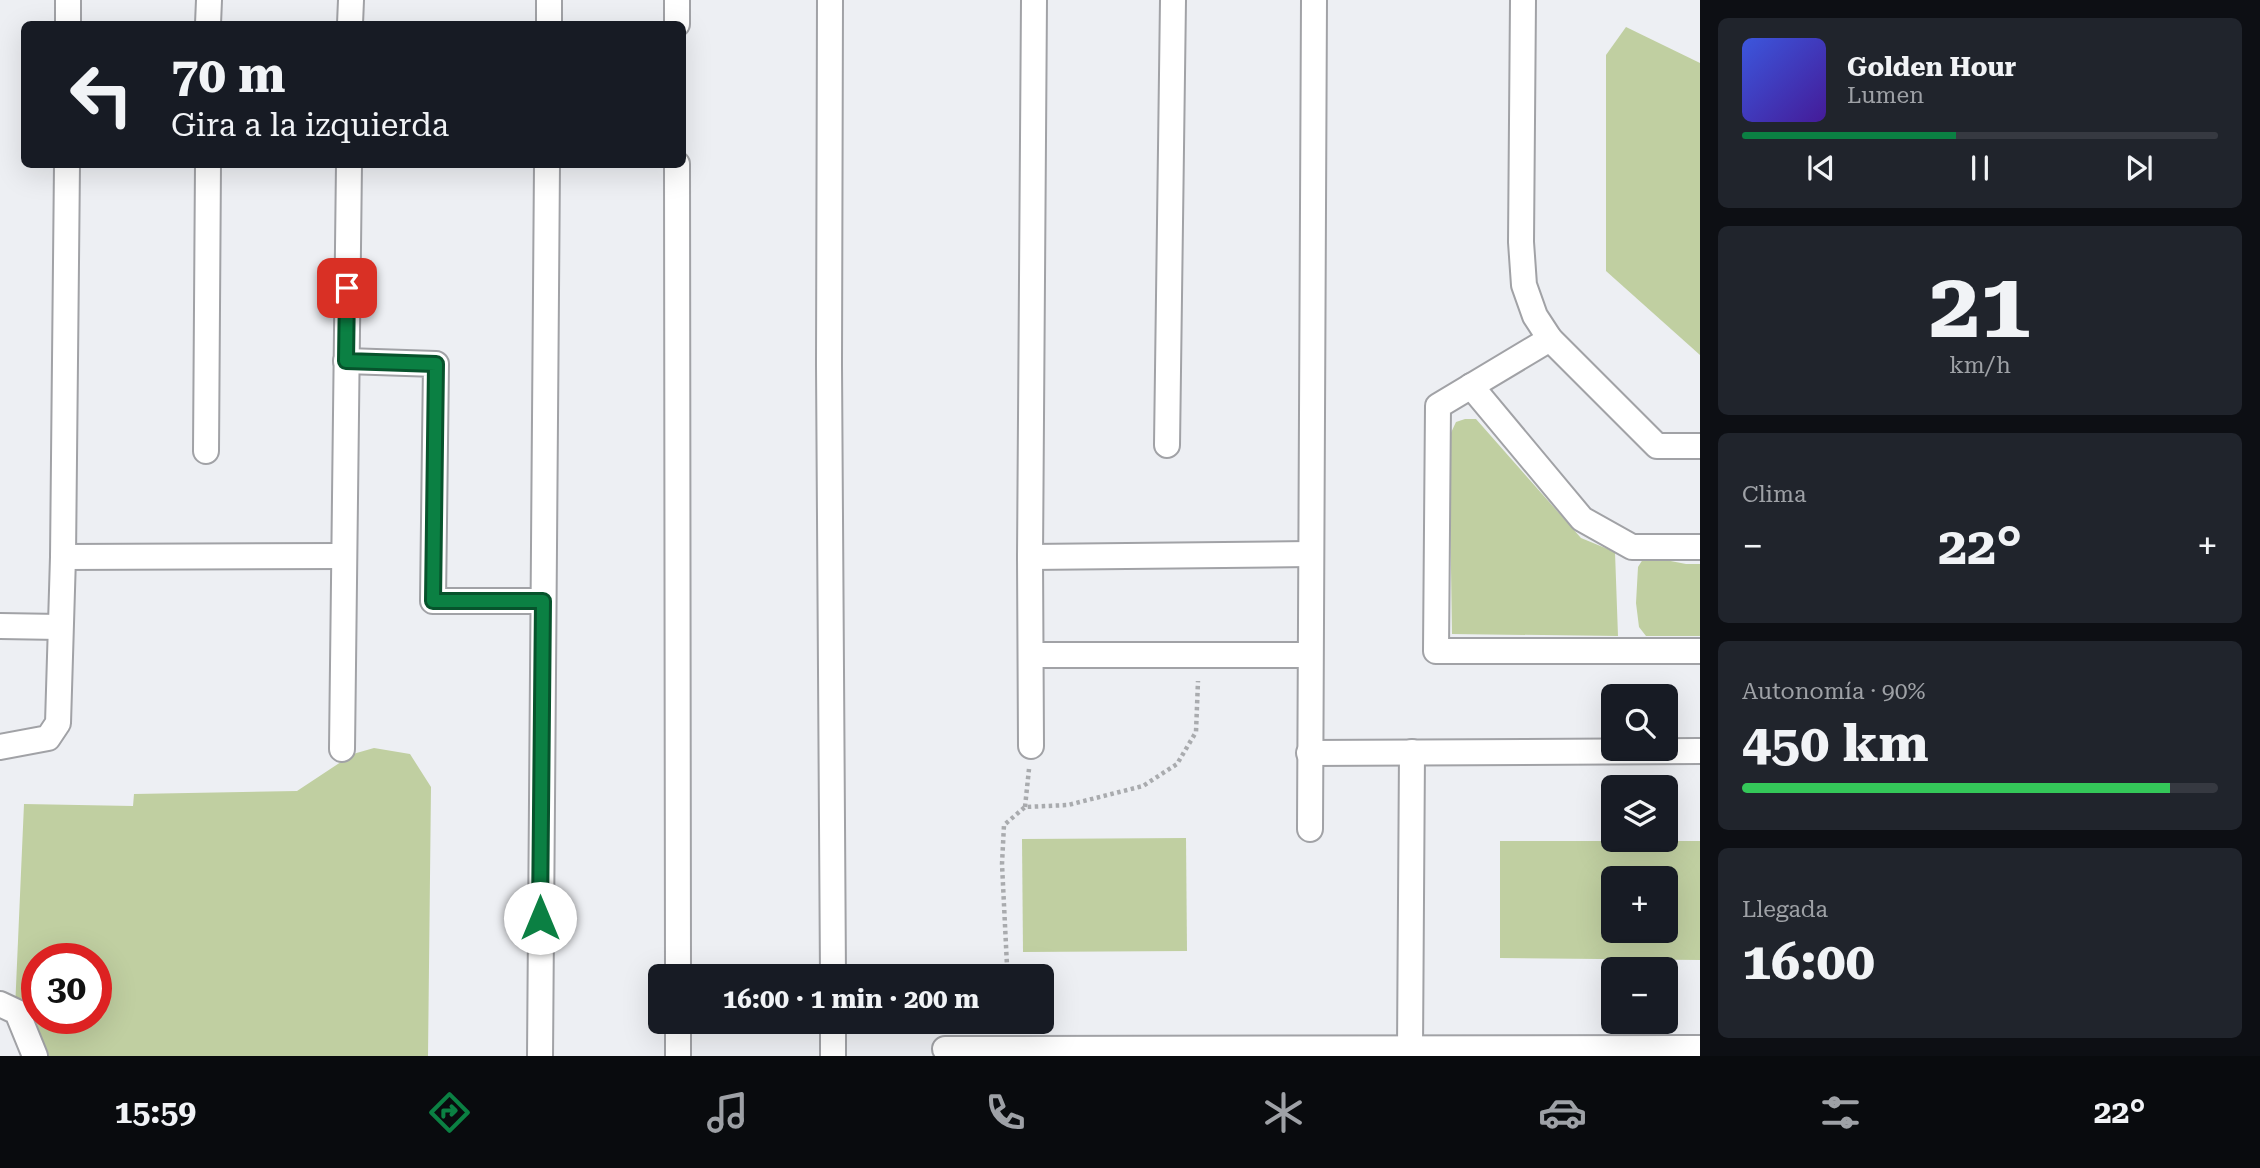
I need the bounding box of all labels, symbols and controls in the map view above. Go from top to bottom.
text: 70 m [171,47,286,104]
icon: left [56,49,147,140]
text: Golden Hour [1847,52,2016,82]
text: Lumen [1847,82,1924,109]
text: Gira a la izquierda [171,106,449,144]
icon: previous [1802,149,1840,187]
icon: pause [1961,149,1999,187]
icon: next [2120,149,2158,187]
text: 21 [1929,253,2031,359]
pin [317,258,377,318]
icon: arrive [328,269,366,307]
text: km/h [1949,352,2011,379]
text: Clima [1742,481,1806,508]
text: 22° [1938,516,2022,577]
text: − [1742,524,1763,568]
text: + [2197,524,2218,568]
text: Autonomía · 90% [1742,678,1926,705]
map controls [1601,684,1678,1034]
button: search [1601,684,1678,761]
text: 450 km [1742,713,1929,774]
button: layers [1601,775,1678,852]
button: + [1601,866,1678,943]
position arrow [503,881,577,955]
text: Llegada [1742,896,1828,923]
text: 16:00 [1742,931,1875,992]
speed limit sign: 30 [21,943,112,1034]
button: − [1601,957,1678,1034]
text: 16:00 · 1 min · 200 m [723,984,979,1014]
icon: directions [425,1088,474,1137]
icon: music [703,1088,752,1137]
icon: phone [981,1088,1030,1137]
icon: climate [1259,1088,1308,1137]
icon: car [1538,1088,1587,1137]
icon: filters [1816,1088,1865,1137]
text: 15:59 [115,1093,196,1131]
text: 22° [2094,1093,2145,1131]

